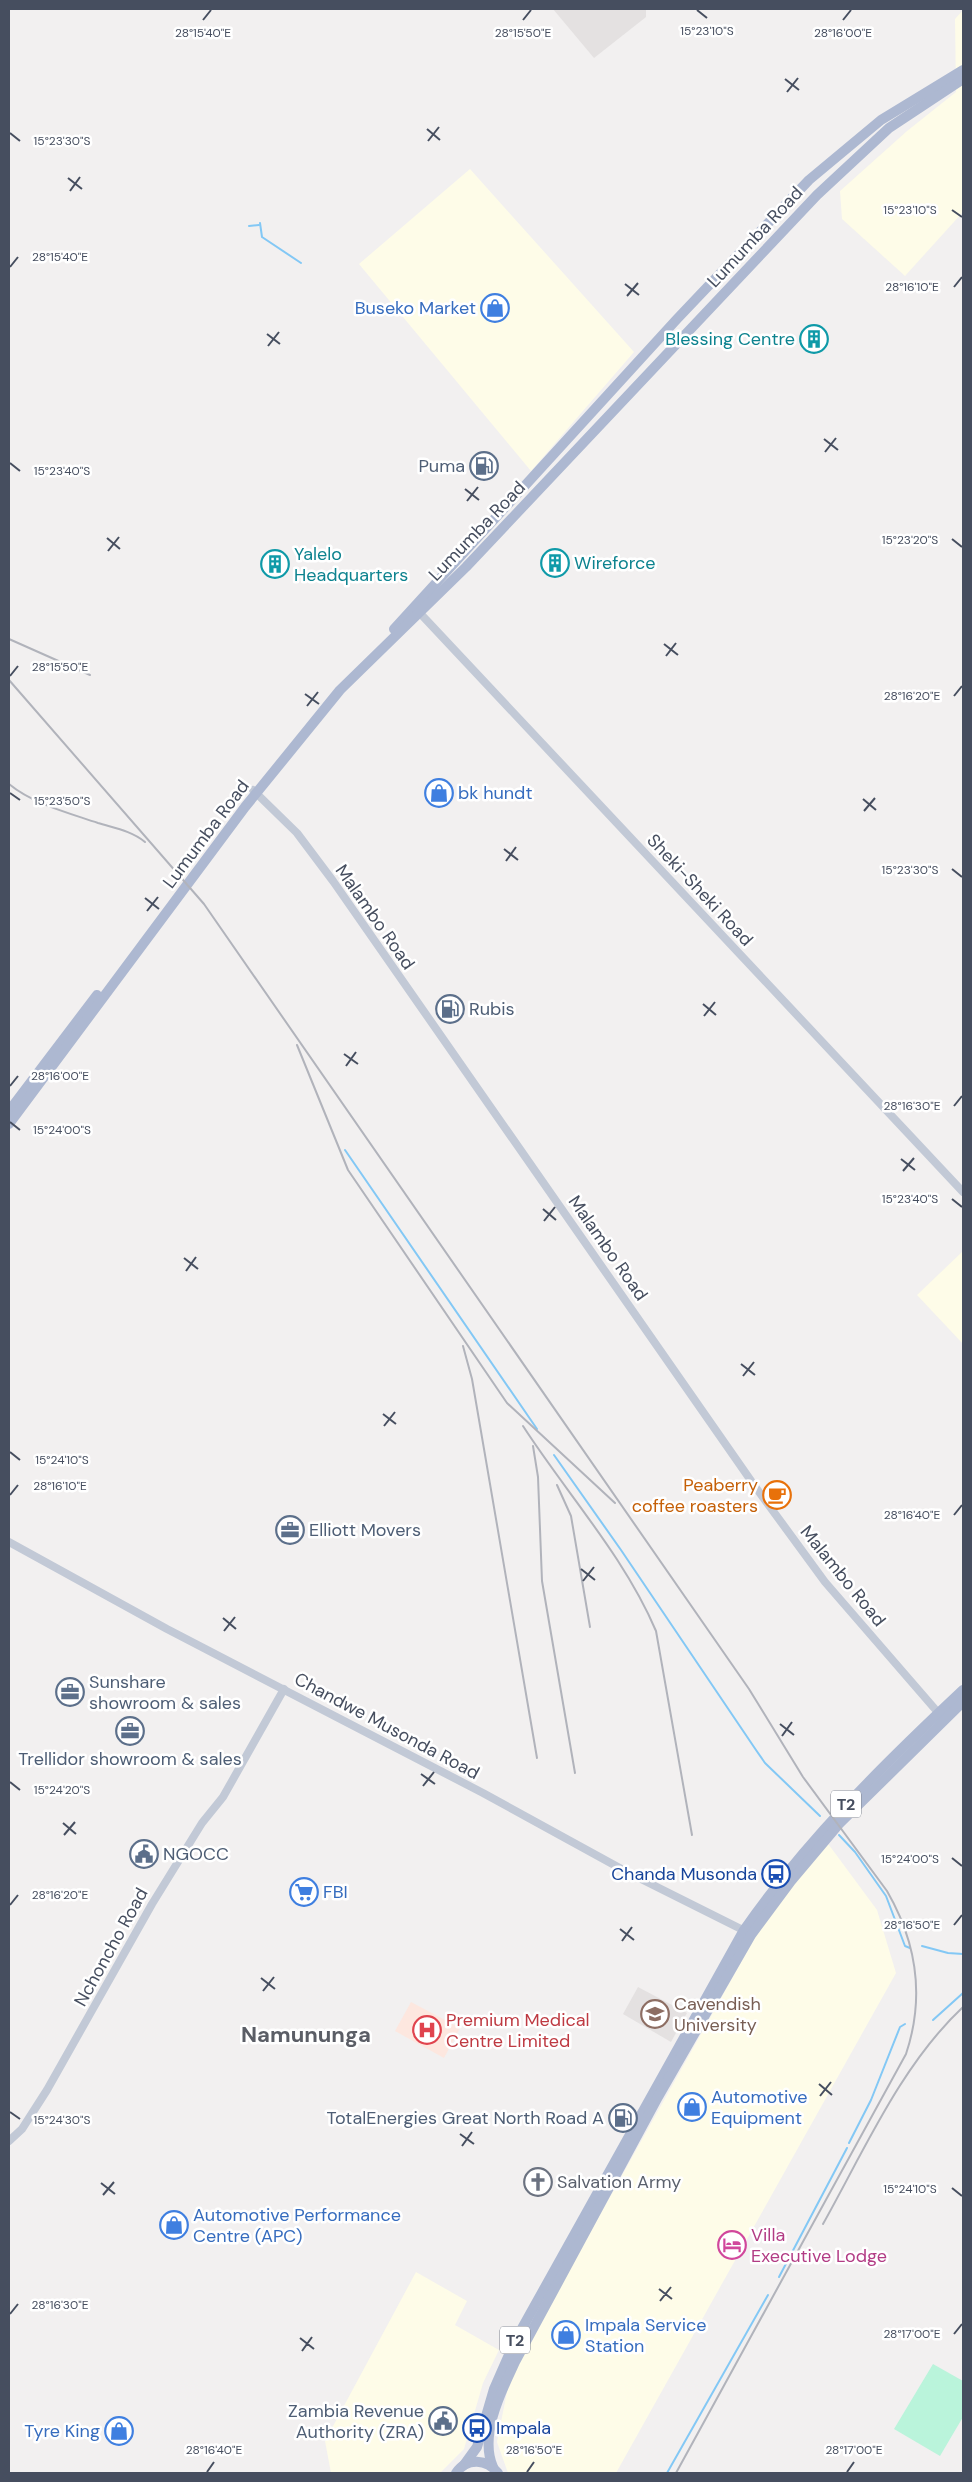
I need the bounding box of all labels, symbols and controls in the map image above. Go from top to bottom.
text: 15°23'10"S [680,23,734,39]
text: 28°15'40"E [175,25,231,41]
text: 28°15'50"E [495,25,551,41]
text: 28°16'00"E [814,25,872,41]
text: 15°23'30"S [34,133,90,149]
street label: Lumumba Road [702,181,808,293]
text: 15°23'10"S [883,202,937,218]
text: 28°15'40"E [32,249,88,265]
text: 28°16'10"E [885,279,939,295]
shop icon: Buseko Market [480,293,510,323]
place label: Buseko Market [355,296,476,320]
building icon: Blessing Centre [799,324,829,354]
place label: Blessing Centre [665,327,795,351]
fuel station icon: Puma [469,451,499,481]
place label: Puma [418,454,465,478]
text: 15°23'40"S [34,463,90,479]
street label: Lumumba Road [423,476,531,586]
text: 15°23'20"S [882,532,938,548]
place label: Yalelo Headquarters [294,542,408,587]
building icon: Wireforce [540,548,570,578]
building icon: Yalelo Headquarters [260,549,290,579]
place label: Wireforce [574,551,656,575]
text: 28°15'50"E [32,659,88,675]
text: 28°16'20"E [884,688,941,704]
street label: Lumumba Road [157,775,255,893]
shop icon: bk hundt [424,778,454,808]
place label: bk hundt [458,781,532,805]
text: 15°23'50"S [34,793,90,809]
street label: Sheki-Sheki Road [642,829,758,951]
street label: Malambo Road [330,860,420,974]
text: 15°23'30"S [882,862,938,878]
fuel station icon: Rubis [435,994,465,1024]
place label: Rubis [469,997,515,1021]
text: 28°16'00"E [31,1068,89,1084]
text: 28°16'30"E [884,1098,941,1114]
text: 15°24'00"S [33,1122,91,1138]
street label: Malambo Road [563,1191,653,1305]
text: 15°23'40"S [882,1191,938,1207]
text: 15°24'10"S [35,1452,89,1468]
place label: Peaberry coffee roasters [632,1473,758,1518]
text: 28°16'10"E [33,1478,87,1494]
cafe icon: Peaberry coffee roasters [762,1480,792,1510]
text: 28°16'40"E [884,1507,940,1523]
office icon: Elliott Movers [275,1515,305,1545]
place label: Elliott Movers [309,1518,421,1542]
street label: Malambo Road [795,1520,891,1632]
street label: Chandwe Musonda Road [290,1667,484,1785]
place label: Sunshare showroom & sales [89,1670,241,1715]
office icon: Sunshare showroom & sales [55,1677,85,1707]
office icon: Trellidor showroom & sales [115,1716,145,1746]
place label: Trellidor showroom & sales [18,1747,242,1771]
text: 15°24'20"S [34,1782,90,1798]
road number: T2 [831,1790,861,1818]
public building icon: NGOCC [129,1839,159,1869]
place label: NGOCC [163,1842,229,1866]
text: 15°24'00"S [881,1851,939,1867]
bus stop icon: Chanda Musonda [761,1859,791,1889]
place label: Chanda Musonda [611,1862,757,1886]
supermarket icon: FBI [289,1877,319,1907]
place label: FBI [323,1880,348,1904]
street label: Nchoncho Road [68,1883,154,2011]
text: 28°16'20"E [32,1887,89,1903]
text: 28°16'50"E [884,1917,941,1933]
place label: Cavendish University [674,1992,761,2037]
school or university icon: Cavendish University [640,1999,670,2029]
place label: Premium Medical Centre Limited [446,2008,590,2053]
hospital icon: Premium Medical Centre Limited [412,2015,442,2045]
district label: Namununga [241,2020,371,2049]
place label: Automotive Equipment [711,2085,808,2130]
shop icon: Automotive Equipment [677,2092,707,2122]
fuel station icon: TotalEnergies Great North Road A [608,2103,638,2133]
place label: TotalEnergies Great North Road A [327,2106,604,2130]
text: 15°24'30"S [34,2112,90,2128]
church icon: Salvation Army [523,2167,553,2197]
place label: Salvation Army [557,2170,681,2194]
text: 15°24'10"S [883,2181,937,2197]
place label: Automotive Performance Centre (APC) [193,2203,401,2248]
shop icon: Automotive Performance Centre (APC) [159,2210,189,2240]
place label: Villa Executive Lodge [751,2223,887,2268]
hotel icon: Villa Executive Lodge [717,2230,747,2260]
text: 28°16'30"E [32,2297,89,2313]
place label: Impala Service Station [585,2313,707,2358]
shop icon: Impala Service Station [551,2320,581,2350]
road number: T2 [500,2326,530,2354]
text: 28°17'00"E [883,2326,941,2342]
place label: Zambia Revenue Authority (ZRA) [288,2399,424,2444]
public building icon: Zambia Revenue Authority (ZRA) [428,2406,458,2436]
bus stop icon: Impala [462,2413,492,2443]
shop icon: Tyre King [104,2416,134,2446]
place label: Impala [496,2416,551,2440]
place label: Tyre King [24,2419,100,2443]
text: 28°16'40"E [186,2442,242,2458]
text: 28°16'50"E [506,2442,563,2458]
text: 28°17'00"E [825,2442,883,2458]

